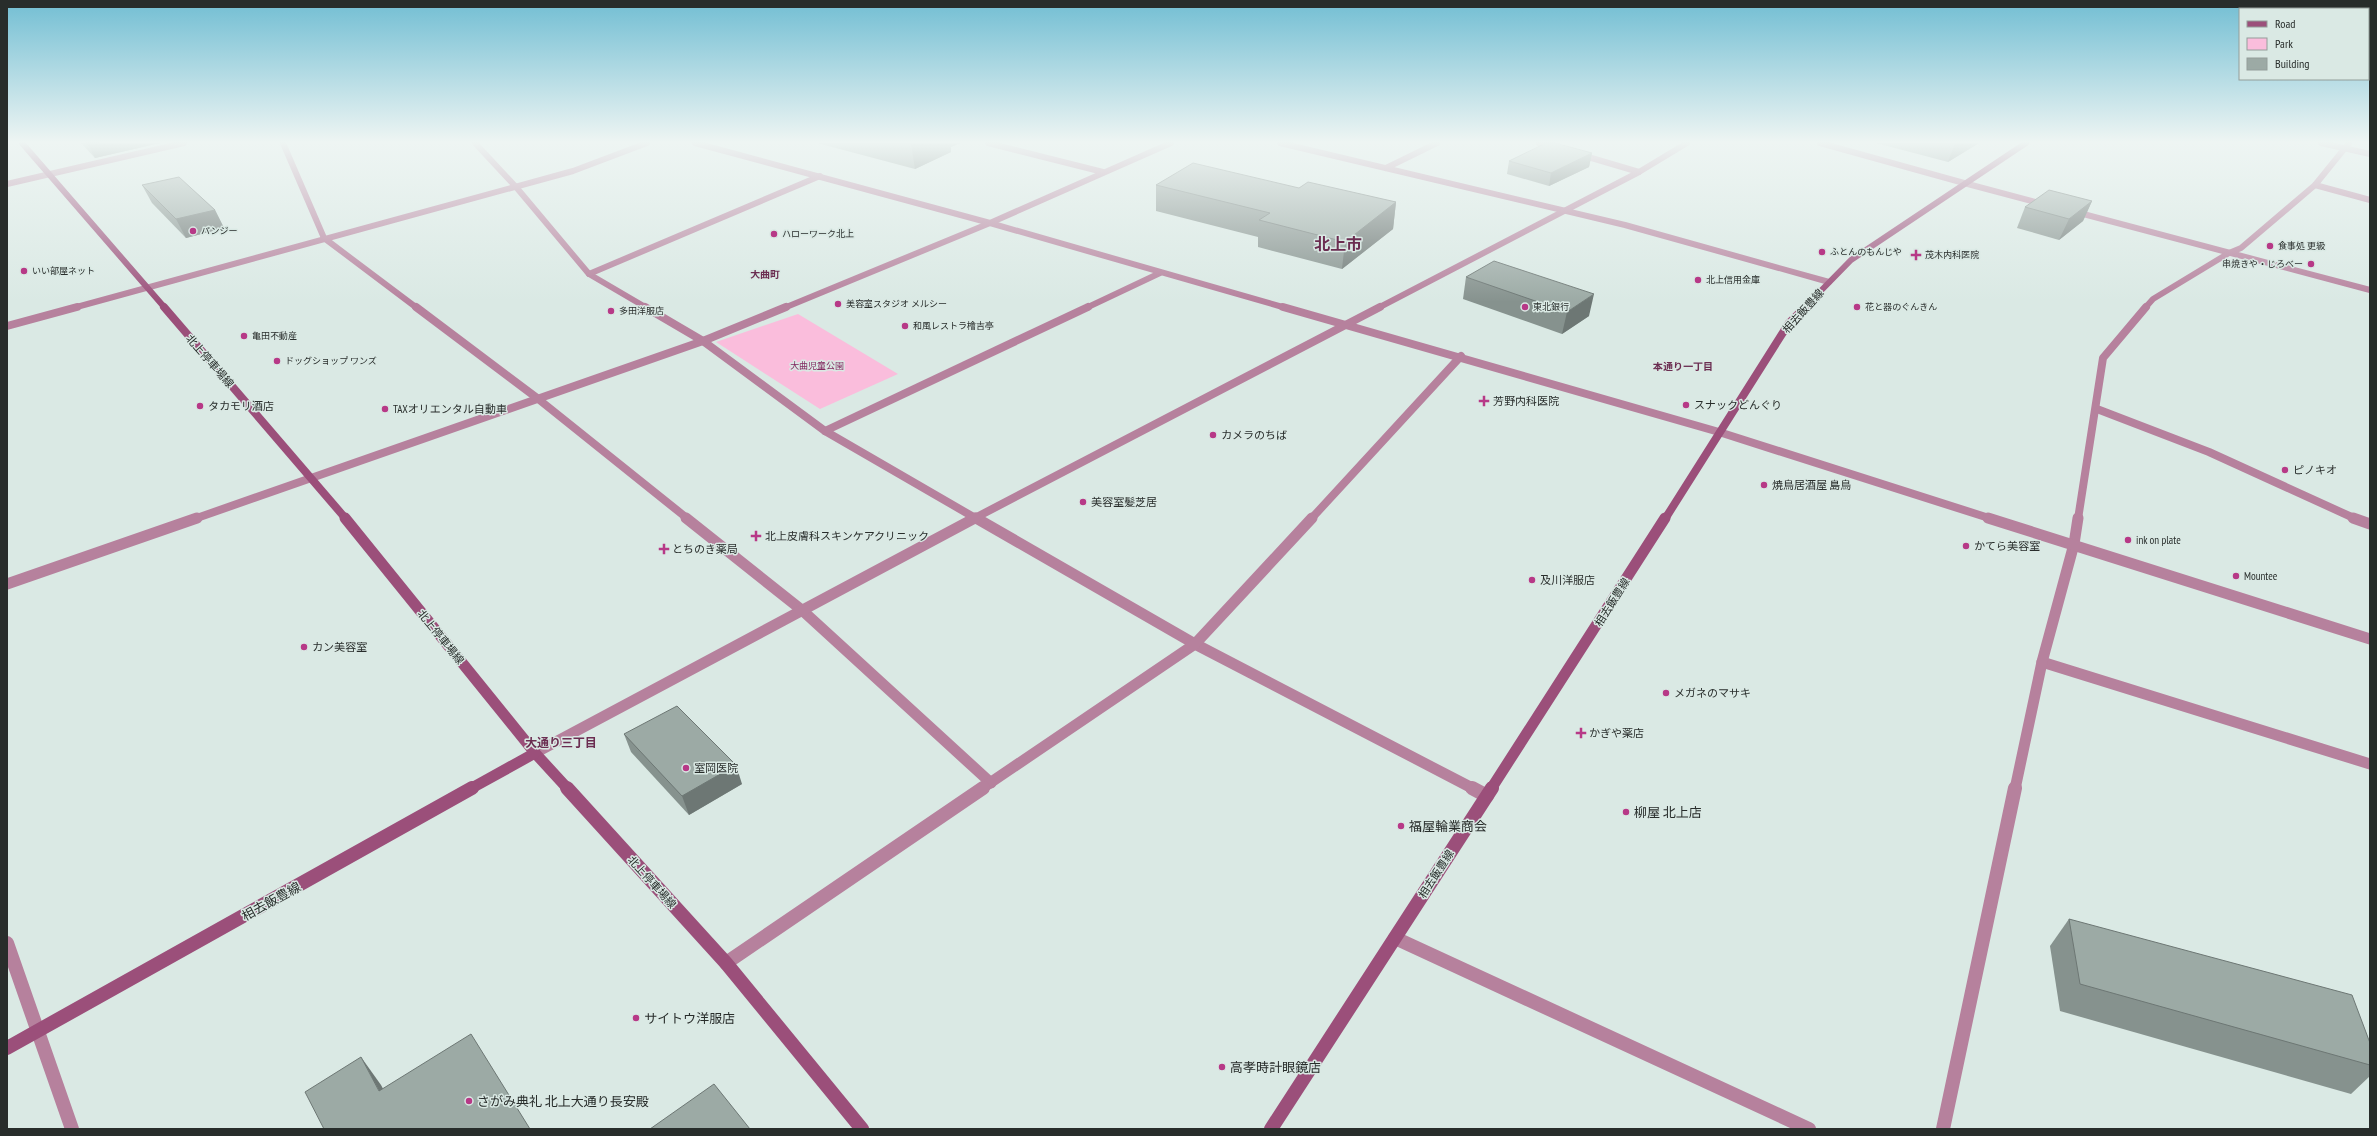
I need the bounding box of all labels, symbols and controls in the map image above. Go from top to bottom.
legend [2239,8,2369,80]
text: Road [2275,16,2295,31]
text: Park [2275,36,2293,51]
text: Building [2275,56,2310,71]
place label: パンジー [201,225,237,236]
marker: パンジー [188,226,198,236]
place label: ハローワーク北上 [782,228,854,239]
marker: ハローワーク北上 [769,229,779,239]
district label: 北上市 [1314,234,1362,254]
place label: 食事処 更級 [2278,240,2326,251]
marker: 食事処 更級 [2265,241,2275,251]
place label: ふとんのもんじや [1830,246,1902,257]
marker: ふとんのもんじや [1817,247,1827,257]
marker: 茂木内科医院 [1910,249,1922,261]
place label: 茂木内科医院 [1925,249,1979,260]
place label: 串焼きや・じろべー [2222,258,2303,269]
marker: 串焼きや・じろべー [2306,259,2316,269]
place label: いい部屋ネット [32,265,95,276]
marker: いい部屋ネット [19,266,29,276]
district label: 大曲町 [750,268,780,281]
place label: 北上信用金庫 [1706,274,1760,285]
marker: 北上信用金庫 [1693,275,1703,285]
street label: 相去飯豊線 [1779,286,1827,336]
place label: 美容室スタジオ メルシー [846,298,947,309]
marker: 美容室スタジオ メルシー [833,299,843,309]
place label: 東北銀行 [1533,301,1569,312]
place label: 花と器のぐんきん [1865,301,1937,312]
marker: 東北銀行 [1520,302,1530,312]
marker: 花と器のぐんきん [1852,302,1862,312]
place label: 多田洋服店 [619,305,664,316]
marker: 多田洋服店 [606,306,616,316]
place label: 和風レストラ檜吉亭 [913,320,994,331]
marker: 和風レストラ檜吉亭 [900,321,910,331]
place label: 亀田不動産 [252,330,297,341]
marker: 亀田不動産 [239,331,249,341]
street label: 北上停車場線 [183,332,237,390]
place label: ドッグショップ ワンズ [285,355,377,366]
marker: ドッグショップ ワンズ [272,356,282,366]
park label: 大曲児童公園 [790,360,844,371]
district label: 本通り一丁目 [1652,360,1713,373]
place label: 芳野内科医院 [1493,394,1559,408]
marker: 芳野内科医院 [1478,395,1490,407]
place label: スナックどんぐり [1694,398,1782,412]
place label: タカモリ酒店 [208,399,274,413]
marker: スナックどんぐり [1681,400,1691,410]
marker: タカモリ酒店 [195,401,205,411]
place label: TAXオリエンタル自動車 [393,402,507,416]
marker: TAXオリエンタル自動車 [380,404,390,414]
place label: カメラのちば [1221,428,1287,442]
marker: カメラのちば [1208,430,1218,440]
place label: ピノキオ [2293,463,2337,477]
marker: ピノキオ [2280,465,2290,475]
place label: 焼鳥居酒屋 島鳥 [1772,478,1851,492]
marker: 焼鳥居酒屋 島鳥 [1759,480,1769,490]
place label: 美容室髪芝居 [1091,495,1157,509]
marker: 美容室髪芝居 [1078,497,1088,507]
place label: 北上皮膚科スキンケアクリニック [765,529,929,543]
marker: 北上皮膚科スキンケアクリニック [750,530,762,542]
place label: ink on plate [2136,533,2181,547]
marker: ink on plate [2123,535,2133,545]
place label: かてら美容室 [1974,539,2040,553]
marker: かてら美容室 [1961,541,1971,551]
place label: とちのき薬局 [672,542,738,556]
marker: とちのき薬局 [659,544,669,554]
place label: Mountee [2244,569,2278,583]
marker: Mountee [2231,571,2241,581]
place label: 及川洋服店 [1540,573,1595,587]
marker: 及川洋服店 [1527,575,1537,585]
street label: 相去飯豊線 [1591,575,1633,629]
street label: 北上停車場線 [415,607,467,667]
place label: カン美容室 [312,640,367,654]
marker: カン美容室 [299,642,309,652]
place label: メガネのマサキ [1674,686,1751,700]
marker: メガネのマサキ [1661,688,1671,698]
place label: かぎや薬店 [1589,726,1644,740]
marker: かぎや薬店 [1576,728,1586,738]
district label: 大通り三丁目 [525,735,597,750]
place label: 室岡医院 [694,761,738,775]
marker: 室岡医院 [681,763,691,773]
place label: 柳屋 北上店 [1634,804,1702,821]
marker: 柳屋 北上店 [1621,807,1631,817]
place label: 福屋輪業商会 [1409,818,1487,835]
marker: 福屋輪業商会 [1396,821,1406,831]
street label: 相去飯豊線 [1415,847,1457,901]
street label: 北上停車場線 [625,853,679,911]
street label: 相去飯豊線 [239,878,304,925]
place label: サイトウ洋服店 [644,1010,735,1027]
marker: サイトウ洋服店 [631,1013,641,1023]
place label: 高孝時計眼鏡店 [1230,1059,1321,1076]
marker: 高孝時計眼鏡店 [1217,1062,1227,1072]
place label: さがみ典礼 北上大通り長安殿 [477,1093,649,1110]
marker: さがみ典礼 北上大通り長安殿 [464,1096,474,1106]

